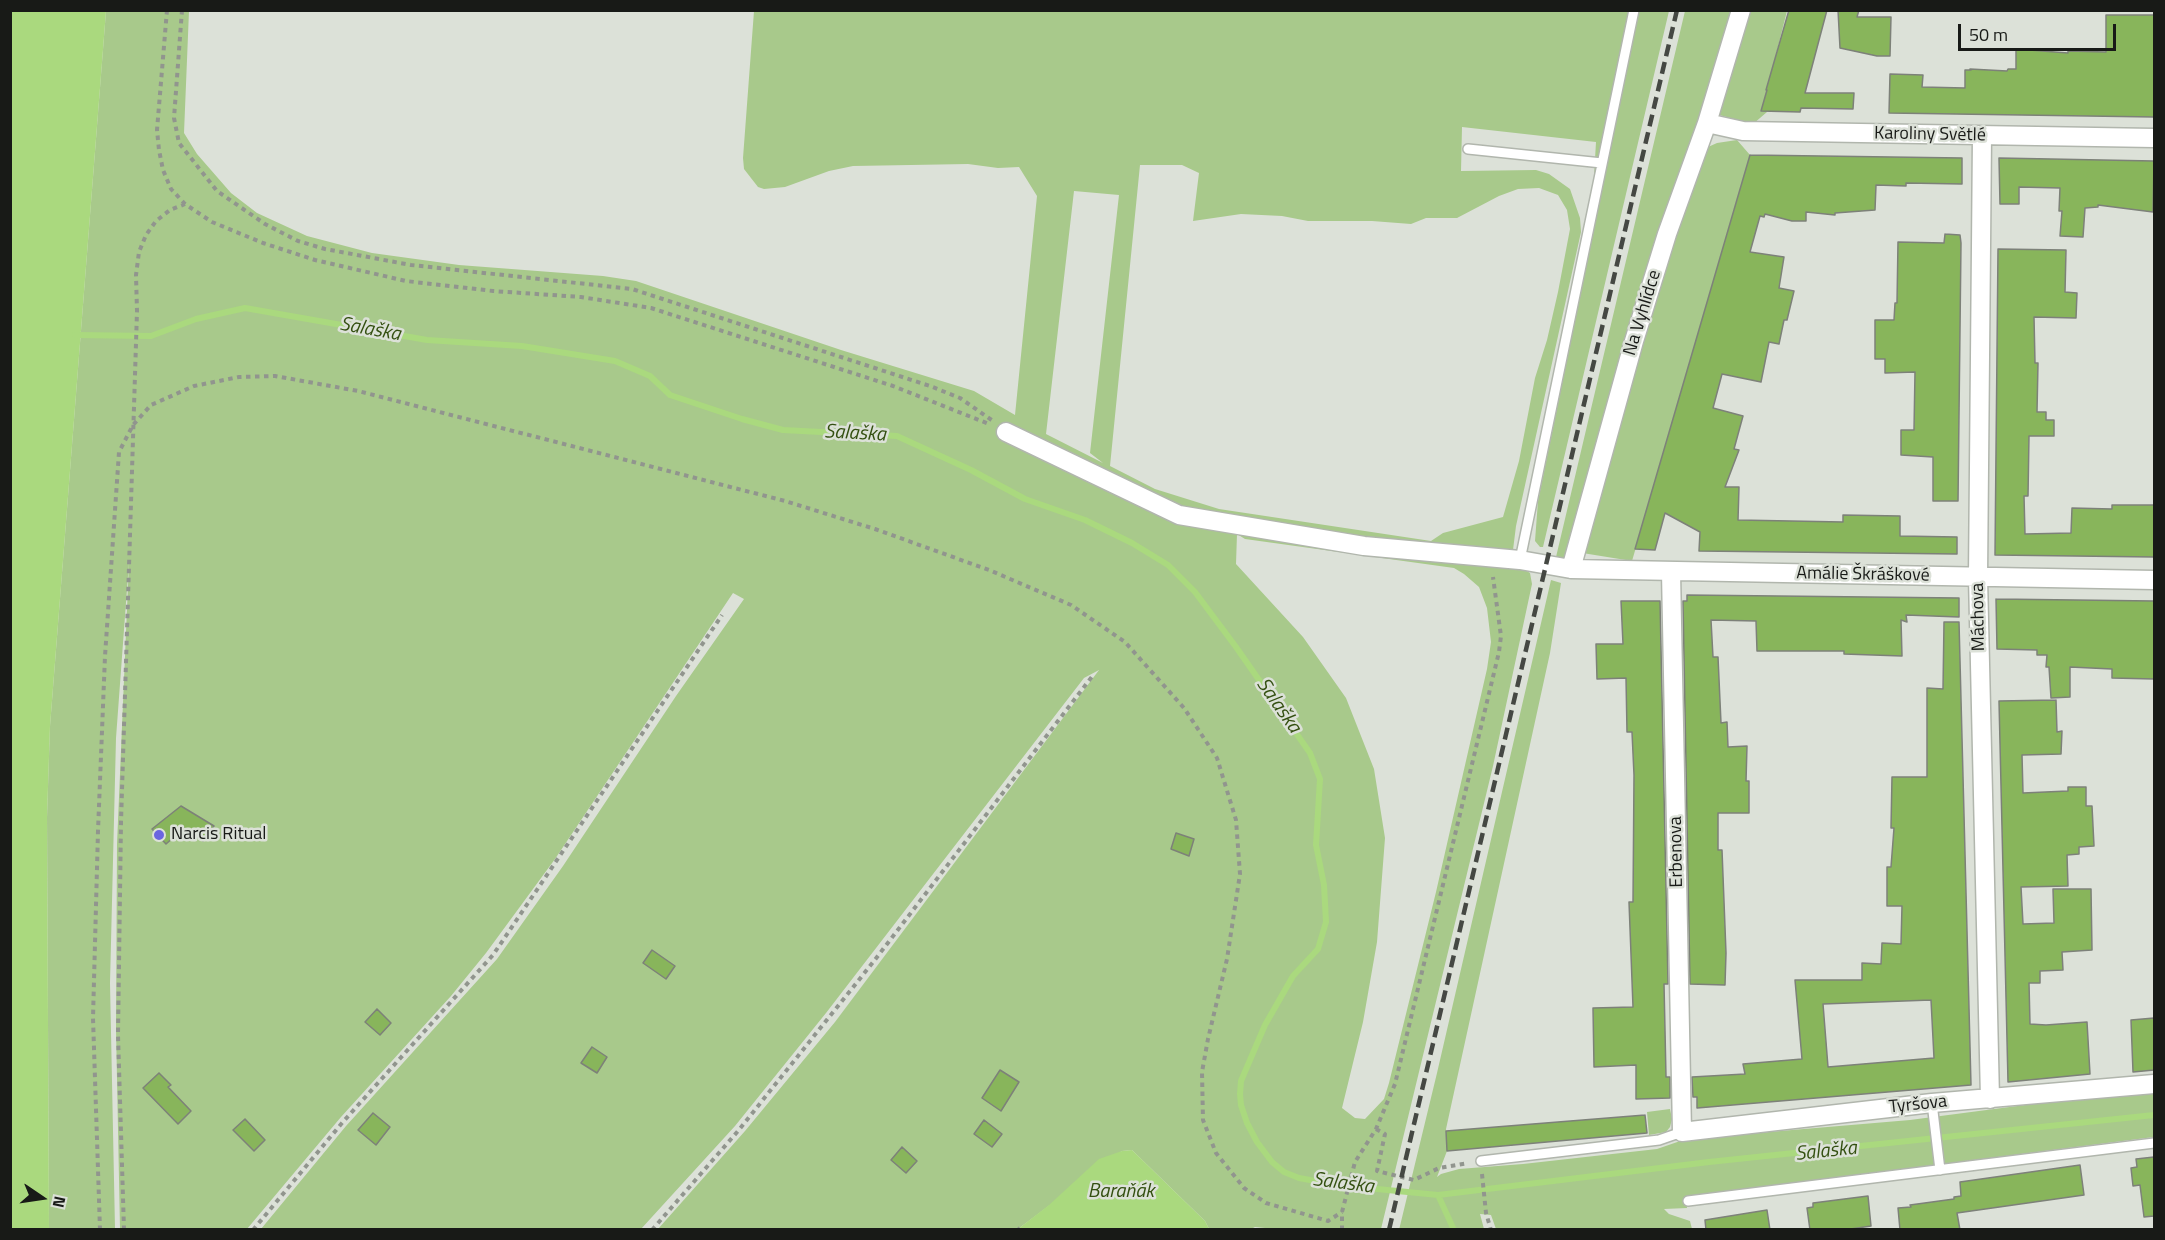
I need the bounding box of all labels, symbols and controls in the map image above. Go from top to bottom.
scale bar [1961,12,2118,50]
text: 50 m [1969,21,2008,48]
street label: Karoliny Světlé [1874,123,1986,147]
street label: Na Vyhlídce [1620,268,1666,358]
water label: Salaška [338,313,402,347]
water label: Salaška [824,420,886,448]
street label: Amálie Škráškové [1796,563,1930,587]
street label: Máchova [1968,583,1990,651]
water label: Salaška [1251,674,1305,738]
street label: Erbenova [1666,816,1688,888]
place label: Narcis Ritual [171,824,266,846]
marker: Narcis Ritual [152,828,166,842]
street label: Tyršova [1888,1091,1948,1119]
water label: Salaška [1794,1137,1858,1167]
north arrow [12,1168,72,1228]
water label: Salaška [1311,1168,1375,1200]
water label: Baraňák [1088,1180,1154,1204]
text: N [47,1194,72,1210]

